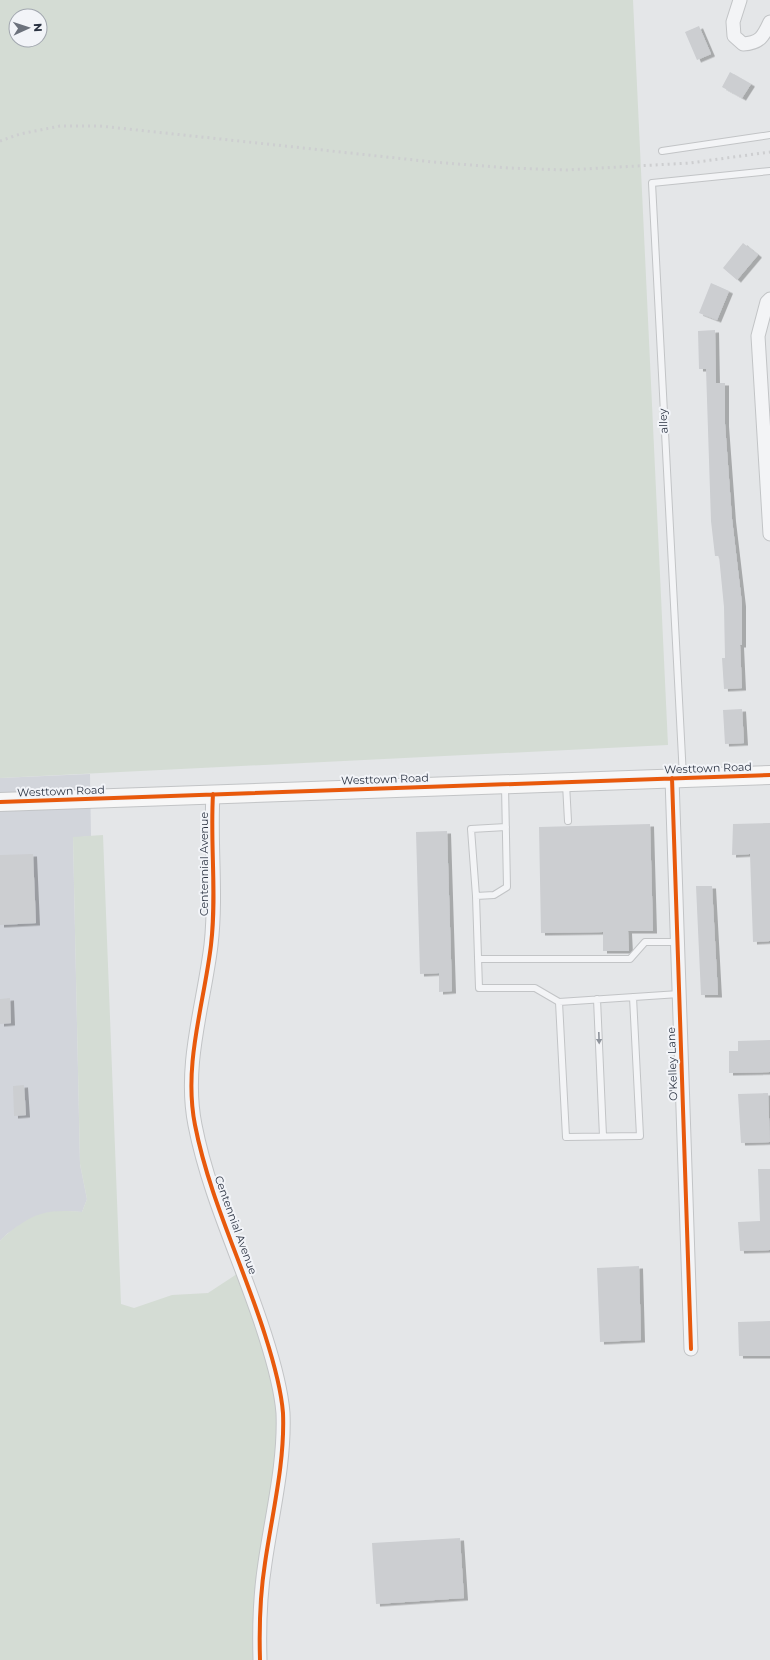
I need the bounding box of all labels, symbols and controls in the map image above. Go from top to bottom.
north arrow [8,8,48,48]
text: N [31,23,45,32]
street label: alley [655,408,671,434]
street label: Westtown Road [664,759,752,777]
street label: Westtown Road [341,770,429,788]
street label: Westtown Road [17,782,105,800]
street label: Centennial Avenue [197,812,211,916]
street label: O'Kelley Lane [664,1027,680,1101]
one-way arrow [595,1032,602,1044]
street label: Centennial Avenue [212,1174,261,1277]

